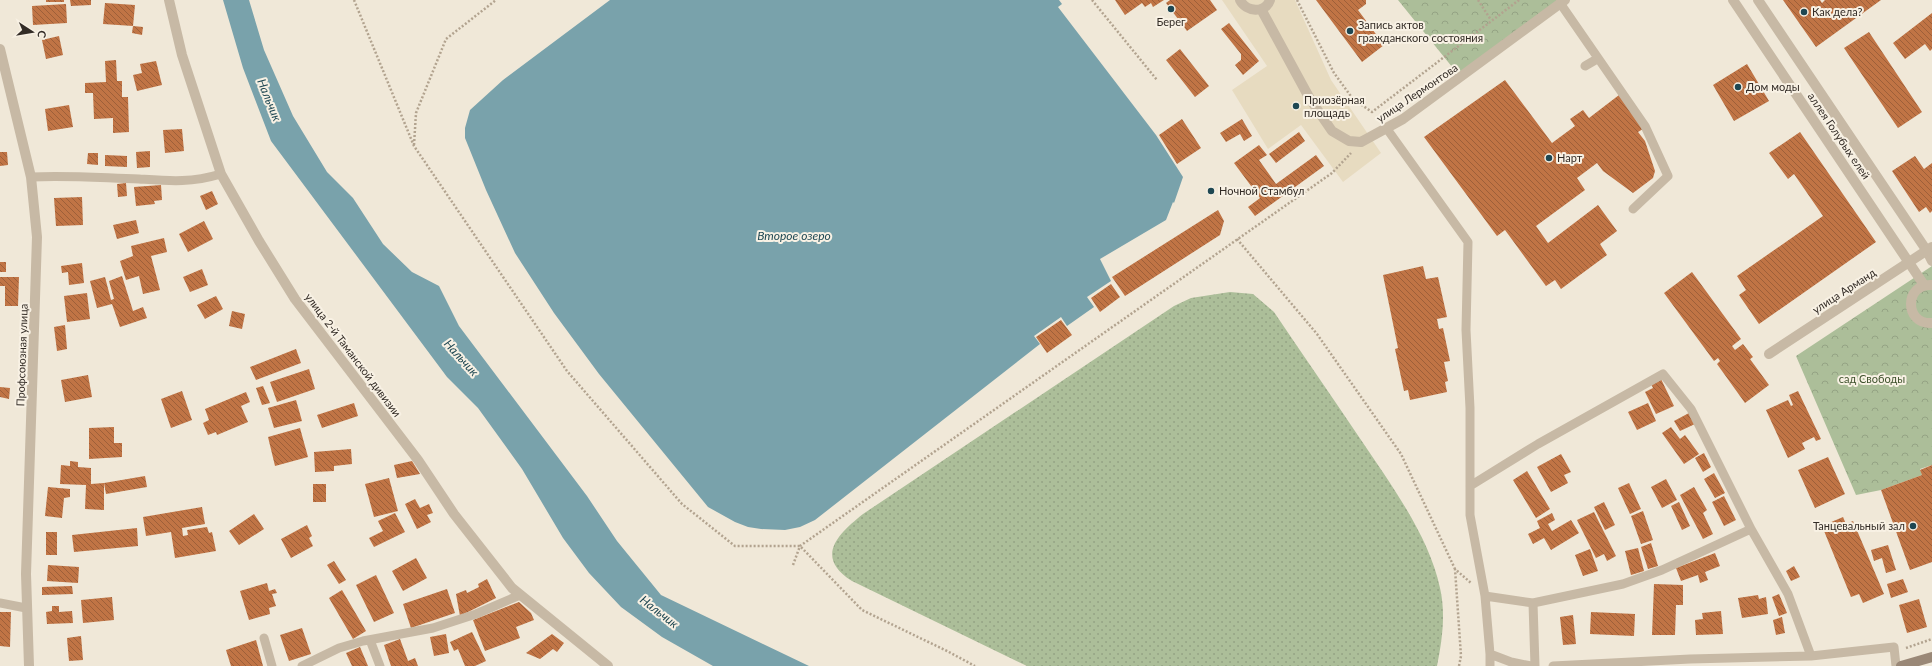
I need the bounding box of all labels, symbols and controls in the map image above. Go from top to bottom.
marker: Берег [1166,4,1176,14]
place label: Как дела? [1812,5,1862,18]
marker: Как дела? [1799,7,1809,17]
north arrow [12,12,52,52]
place label: Берег [1156,15,1186,28]
place label: Запись актов гражданского состояния [1358,18,1483,44]
marker: Запись актов гражданского состояния [1345,26,1355,36]
text: С [35,29,49,40]
street label: улица Лермонтова [1374,61,1460,125]
water label: Нальчик [254,76,285,123]
place label: Дом моды [1746,80,1800,93]
marker: Дом моды [1733,82,1743,92]
street label: аллея Голубых елей [1806,90,1873,181]
place label: Приозёрная площадь [1304,93,1365,119]
marker: Приозёрная площадь [1291,101,1301,111]
place label: Нарт [1557,151,1583,164]
marker: Нарт [1544,153,1554,163]
place label: Ночной Стамбул [1219,184,1304,197]
marker: Ночной Стамбул [1206,186,1216,196]
water label: Второе озеро [757,228,831,243]
street label: улица Арманд [1810,265,1878,316]
street label: улица 2-й Таманской дивизии [303,290,404,419]
street label: Профсоюзная улица [13,303,30,407]
water label: Нальчик [441,336,482,379]
park label: сад Свободы [1839,372,1905,385]
place label: Танцевальный зал [1813,519,1905,532]
marker: Танцевальный зал [1908,521,1918,531]
water label: Нальчик [637,592,682,631]

